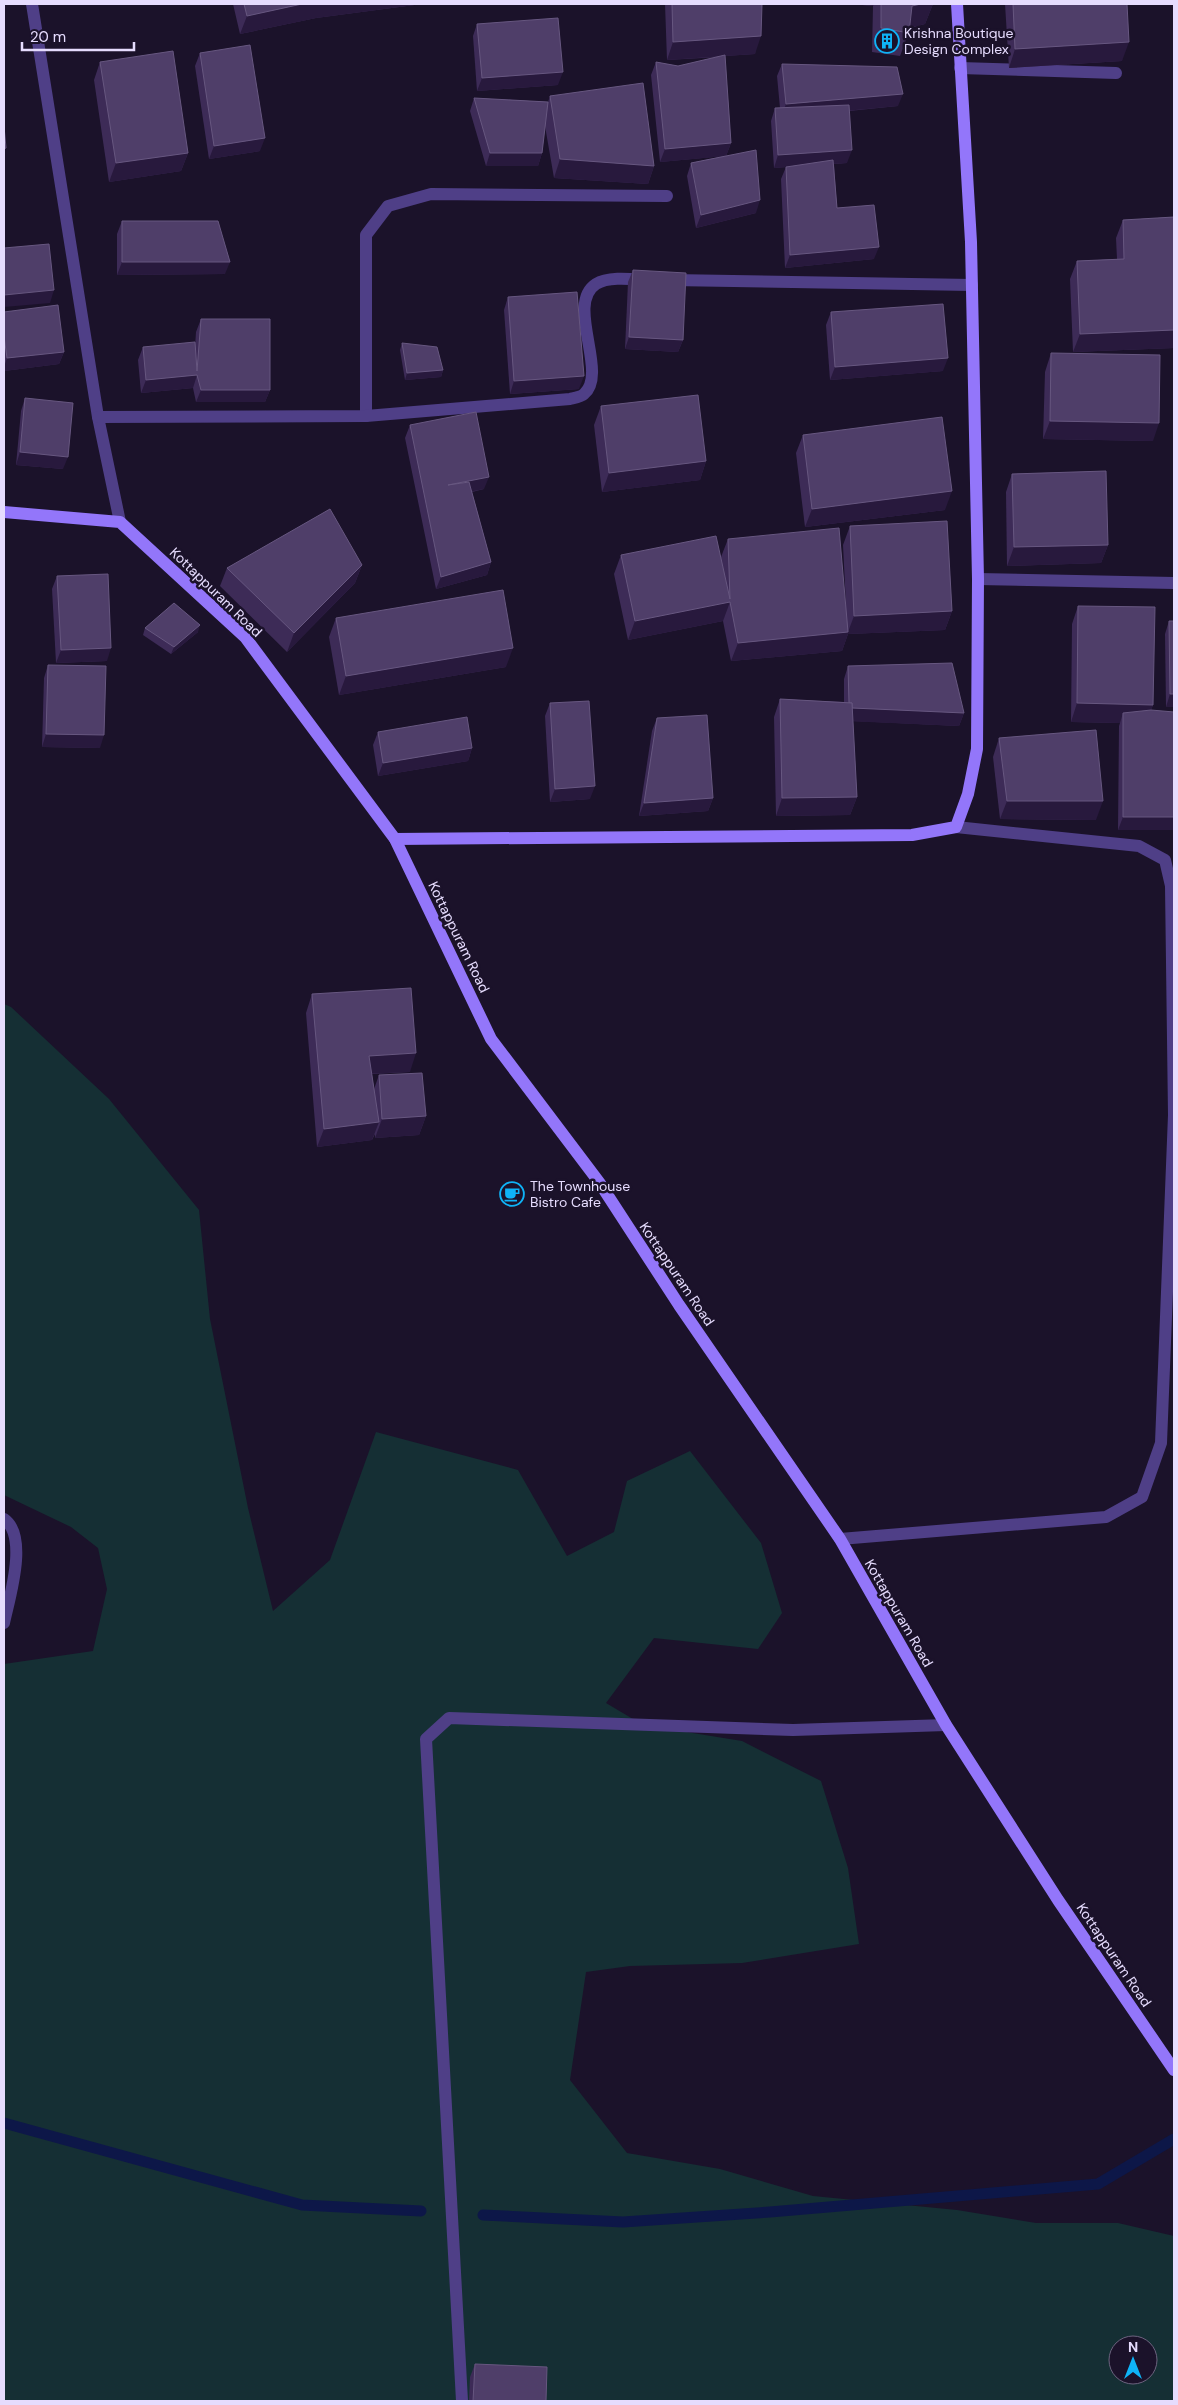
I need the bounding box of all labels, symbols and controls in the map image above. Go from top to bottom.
scale bar [22,20,135,52]
place label: Krishna Boutique Design Complex [904,24,1014,58]
text: 20 m [30,27,66,47]
building icon: Krishna Boutique Design Complex [874,28,900,54]
street label: Kottappuram Road [166,543,266,641]
street label: Kottappuram Road [424,878,494,996]
place label: The Townhouse Bistro Cafe [530,1177,630,1211]
cafe icon: The Townhouse Bistro Cafe [499,1181,525,1207]
street label: Kottappuram Road [636,1219,718,1329]
street label: Kottappuram Road [861,1556,937,1670]
street label: Kottappuram Road [1073,1900,1155,2010]
north arrow [1108,2335,1158,2385]
text: N [1128,2338,1138,2356]

